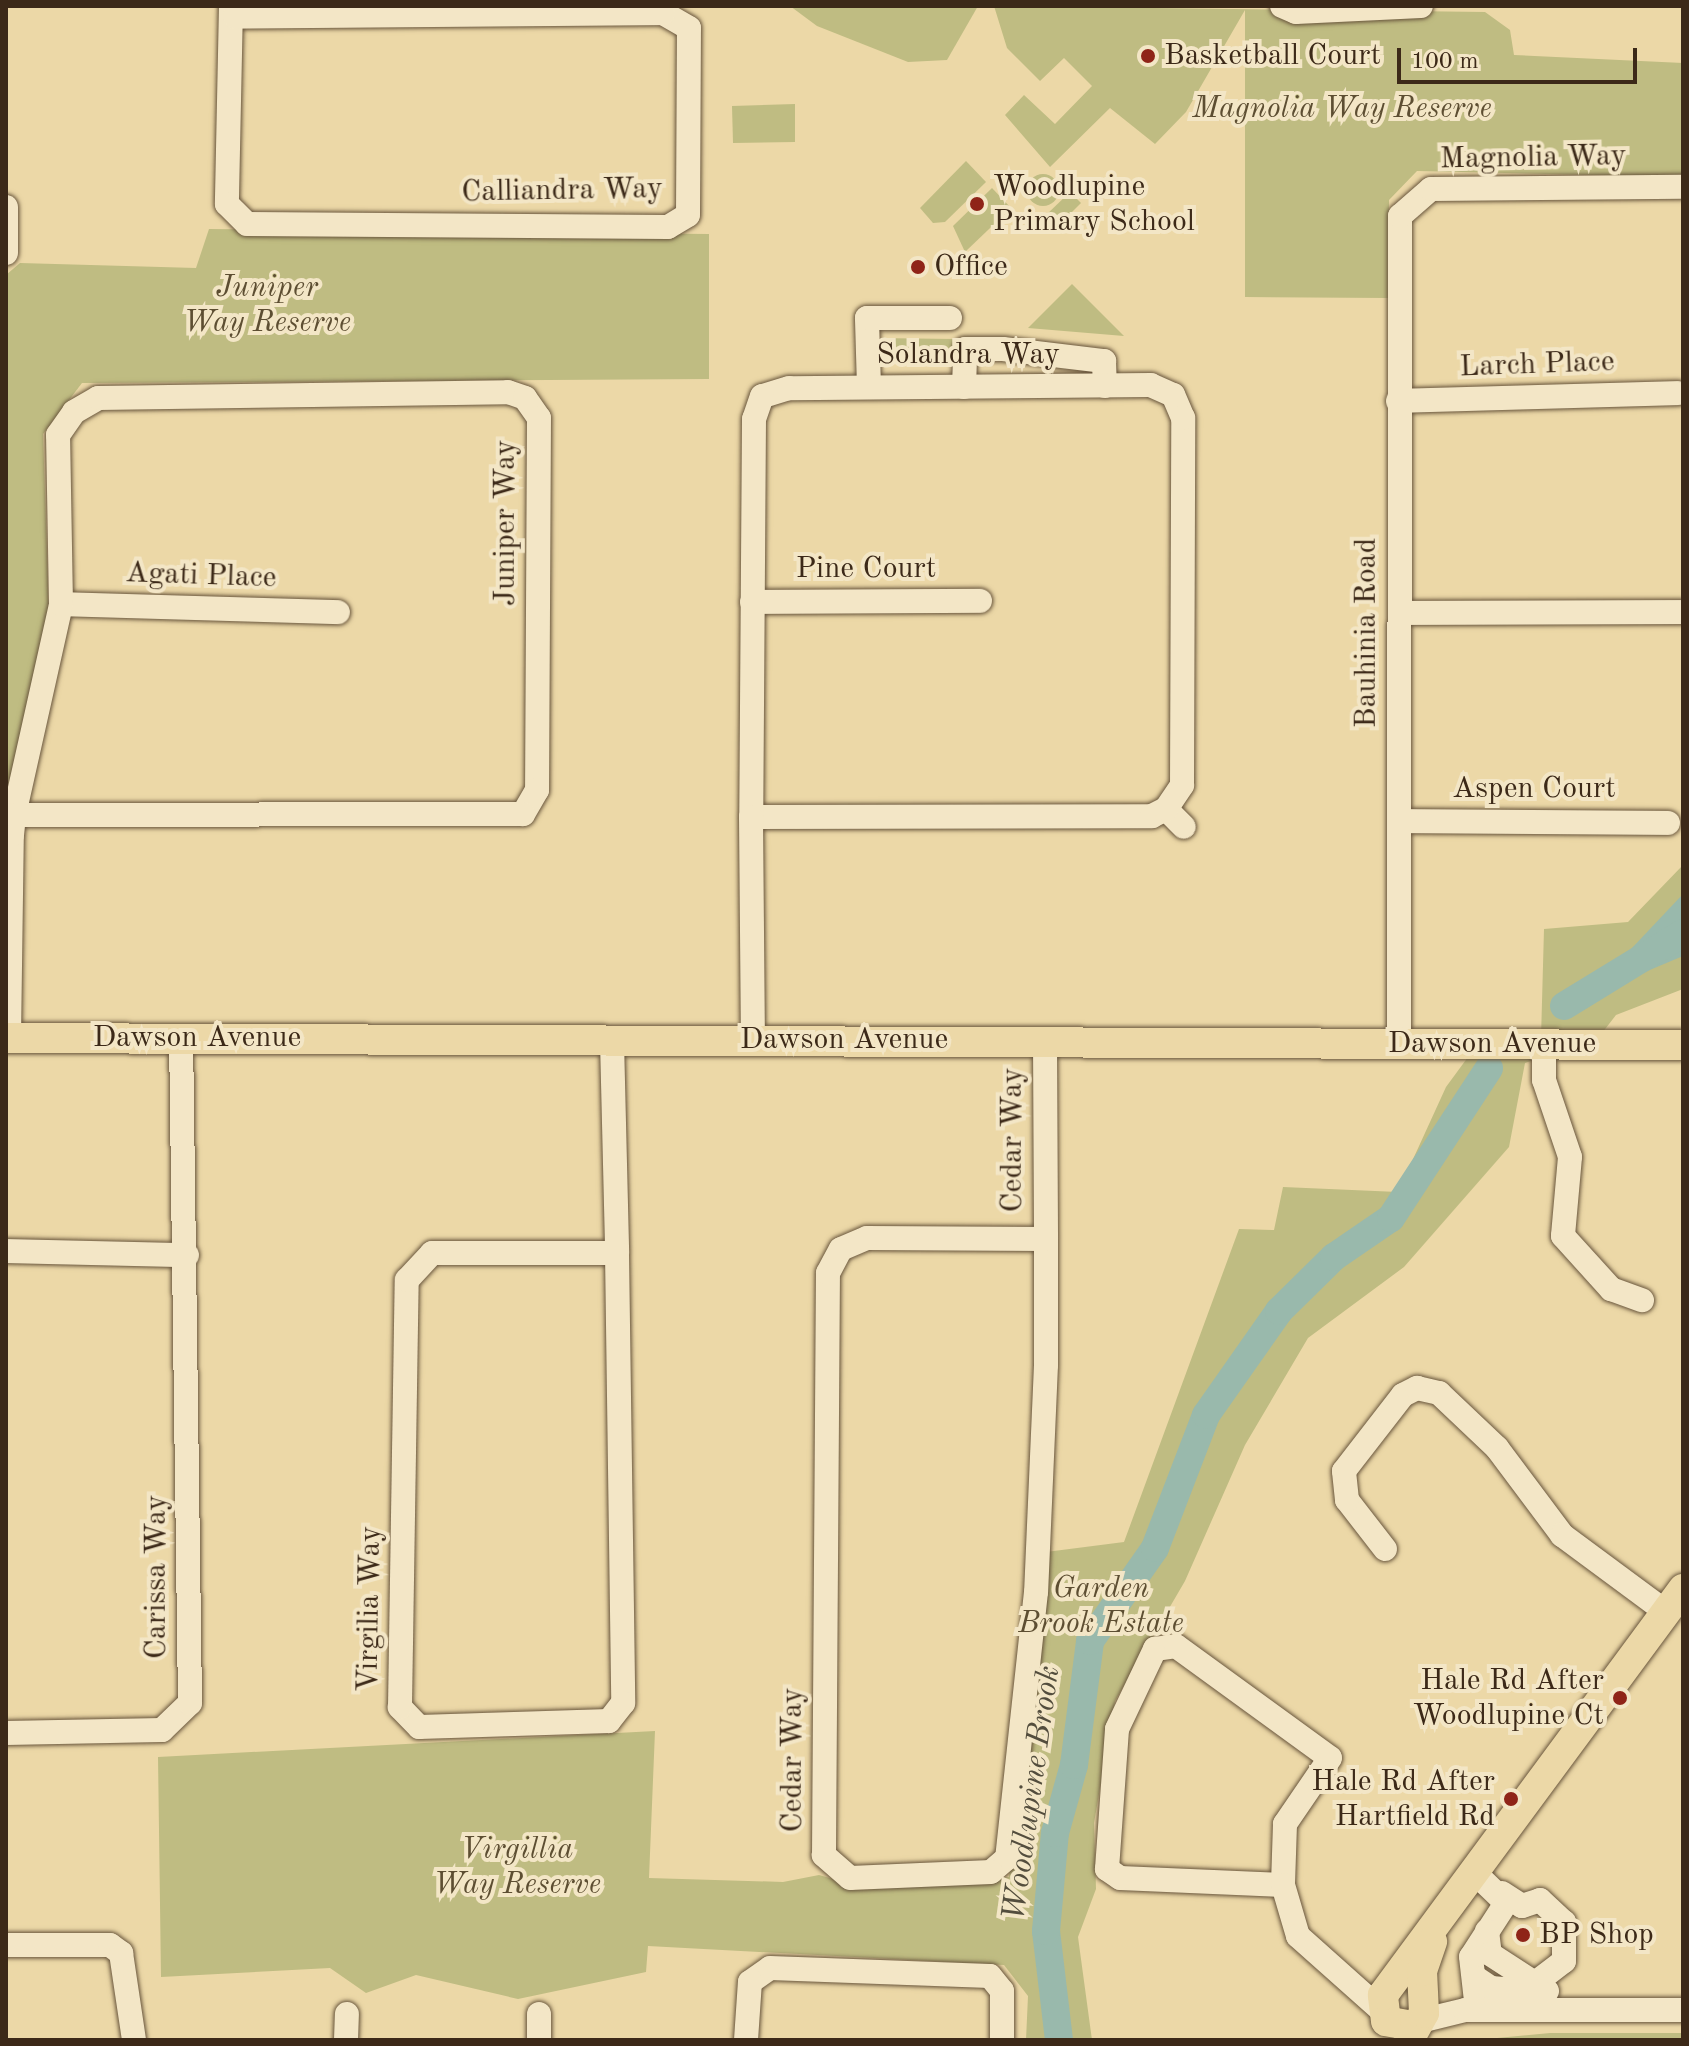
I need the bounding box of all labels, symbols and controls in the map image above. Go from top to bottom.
scale bar [1401,32,1641,82]
place label: Basketball Court [1164,38,1381,74]
marker: Basketball Court [1139,47,1157,65]
text: 100 m [1411,50,1479,74]
park label: Magnolia Way Reserve [1192,91,1492,127]
street label: Magnolia Way [1439,138,1627,178]
place label: Woodlupine Primary School [993,169,1195,240]
street label: Calliandra Way [461,171,663,211]
marker: Woodlupine Primary School [968,195,986,213]
place label: Office [934,249,1008,285]
marker: Office [909,258,927,276]
park label: Juniper Way Reserve [183,270,351,340]
street label: Solandra Way [876,337,1060,373]
street label: Larch Place [1459,344,1615,386]
street label: Juniper Way [488,440,524,606]
street label: Bauhinia Road [1349,538,1385,728]
street label: Pine Court [796,551,936,587]
street label: Agati Place [125,555,277,597]
street label: Aspen Court [1452,771,1616,807]
street label: Dawson Avenue [93,1020,301,1056]
street label: Dawson Avenue [740,1022,948,1058]
street label: Dawson Avenue [1388,1026,1596,1062]
street label: Cedar Way [995,1068,1031,1212]
street label: Carissa Way [139,1495,175,1659]
street label: Virgilia Way [351,1526,389,1692]
park label: Garden Brook Estate [1018,1571,1184,1642]
place label: Hale Rd After Woodlupine Ct [1413,1663,1604,1734]
water label: Woodlupine Brook [996,1664,1070,1924]
street label: Cedar Way [775,1688,811,1832]
marker: Hale Rd After Woodlupine Ct [1611,1689,1629,1707]
place label: Hale Rd After Hartfield Rd [1311,1764,1495,1834]
marker: Hale Rd After Hartfield Rd [1502,1790,1520,1808]
park label: Virgillia Way Reserve [433,1832,601,1902]
place label: BP Shop [1539,1917,1654,1953]
marker: BP Shop [1514,1926,1532,1944]

